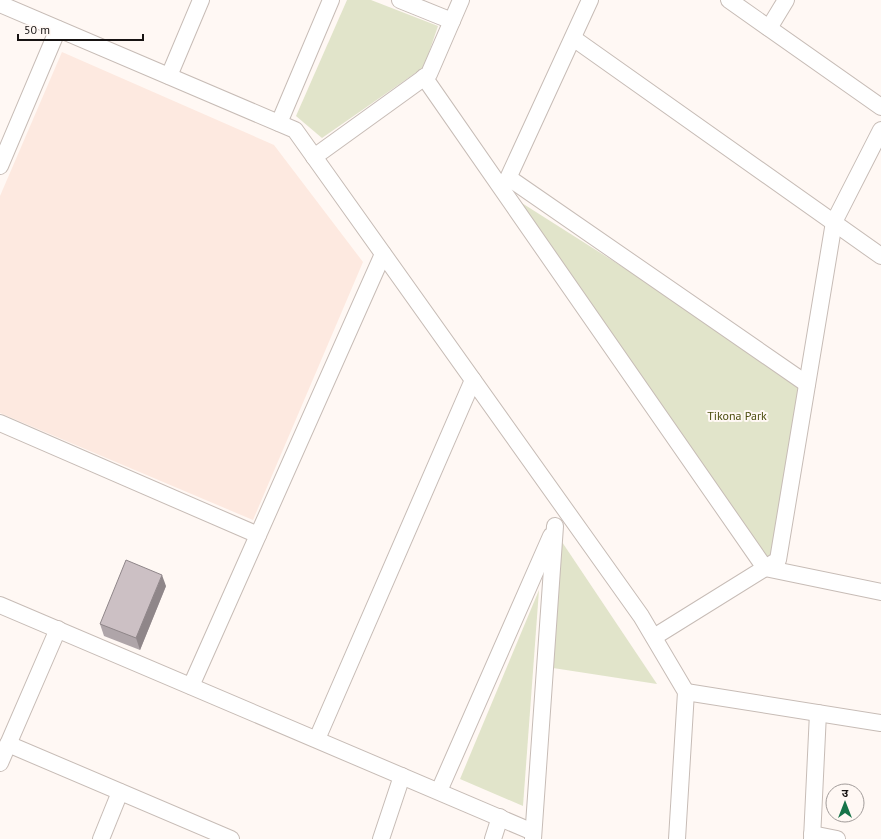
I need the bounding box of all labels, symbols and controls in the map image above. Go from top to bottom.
scale bar [18,16,143,42]
text: 50 m [24,22,50,37]
park label: Tikona Park [707,408,767,423]
north arrow [825,783,865,823]
text: उ [842,786,849,800]

